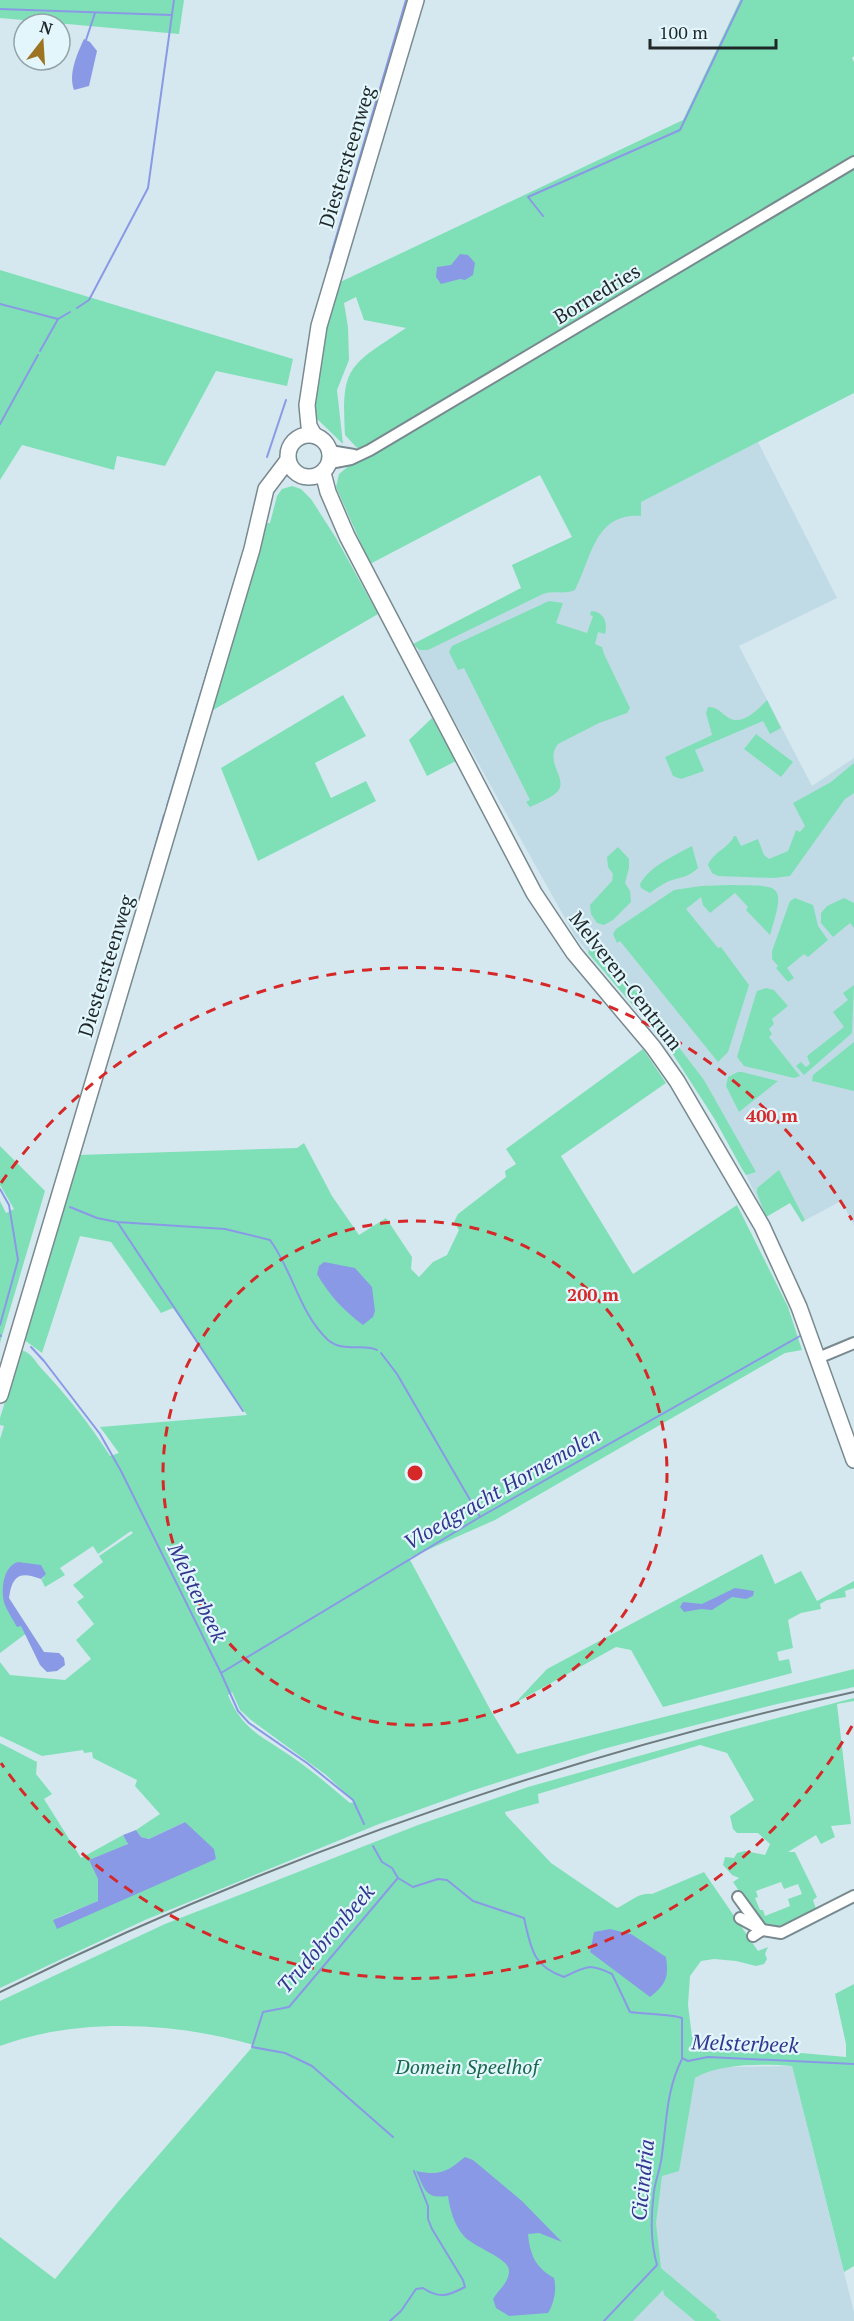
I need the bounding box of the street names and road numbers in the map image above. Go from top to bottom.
street label: Diestersteenweg [312,82,381,231]
street label: Bornedries [548,257,645,330]
street label: Diestersteenweg [71,891,140,1040]
street label: Melveren-Centrum [564,906,689,1056]

